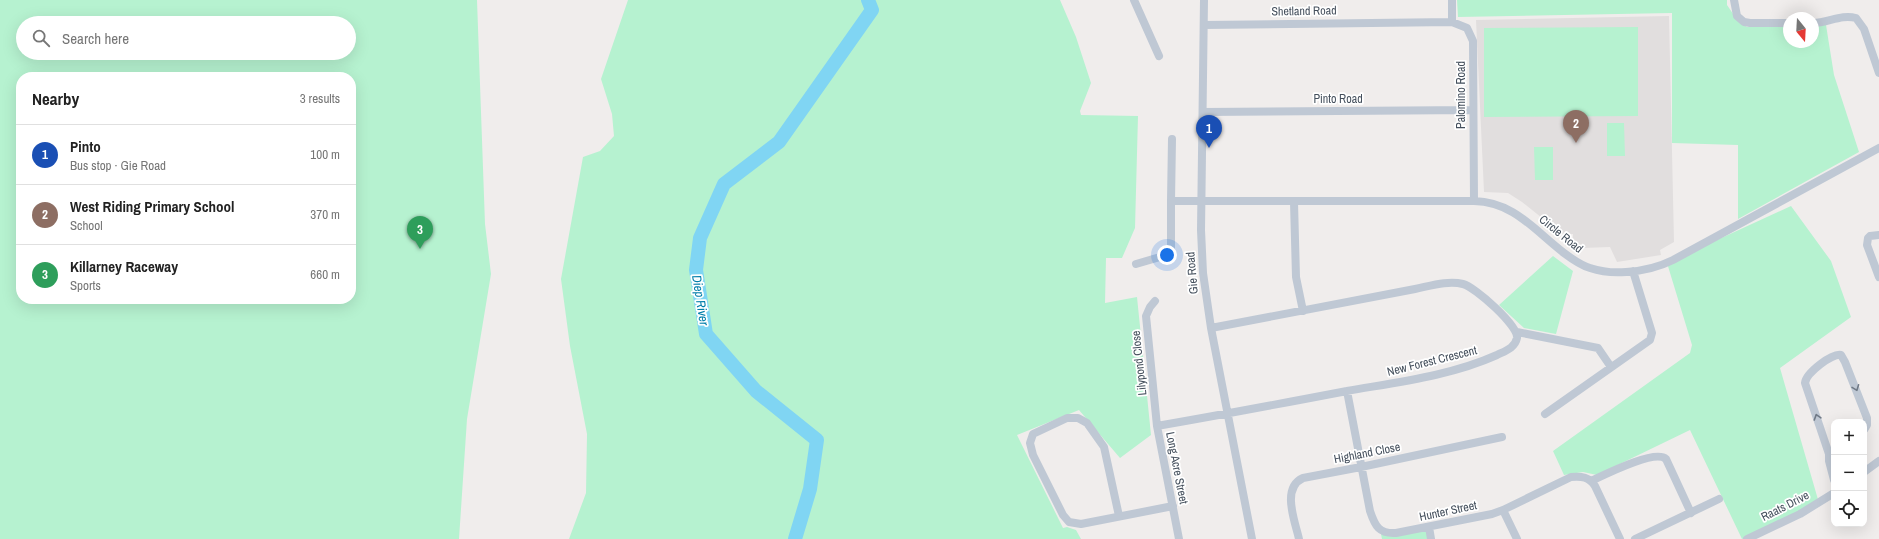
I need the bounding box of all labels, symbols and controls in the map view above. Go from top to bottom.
street label: Shetland Road [1271,2,1337,20]
north arrow [1783,12,1819,48]
search box [16,16,356,60]
icon: search [30,27,52,49]
text: Search here [62,28,129,49]
street label: Palomino Road [1453,61,1469,129]
text: Nearby [32,87,79,110]
text: 3 results [300,90,340,107]
street label: Pinto Road [1313,91,1363,107]
pin: 2 [1563,110,1589,143]
pin: 1 [1196,115,1222,148]
text: Pinto [70,136,101,157]
text: 1 [42,146,48,163]
text: 100 m [310,146,340,163]
text: Bus stop · Gie Road [70,157,166,174]
text: West Riding Primary School [70,196,235,217]
text: 2 [42,206,48,223]
text: 370 m [310,206,340,223]
street label: Circle Road [1536,211,1586,257]
pin: 3 [407,216,433,249]
text: School [70,217,103,234]
your location [1157,245,1177,265]
street label: Gie Road [1182,251,1202,295]
text: Killarney Raceway [70,256,178,277]
text: 3 [42,266,48,283]
text: 660 m [310,266,340,283]
water label: Diep River [688,274,713,327]
text: Sports [70,277,101,294]
street label: Lilypond Close [1128,330,1150,396]
street label: New Forest Crescent [1385,342,1479,380]
one-way arrow [1851,385,1859,392]
one-way arrow [1813,413,1822,420]
map controls [1831,419,1867,527]
button: + [1831,419,1867,455]
street label: Long Acre Street [1162,430,1192,506]
street label: Highland Close [1332,439,1402,467]
button: − [1831,455,1867,491]
street label: Raats Drive [1758,487,1812,525]
button: locate [1831,491,1867,527]
street label: Hunter Street [1418,497,1479,525]

